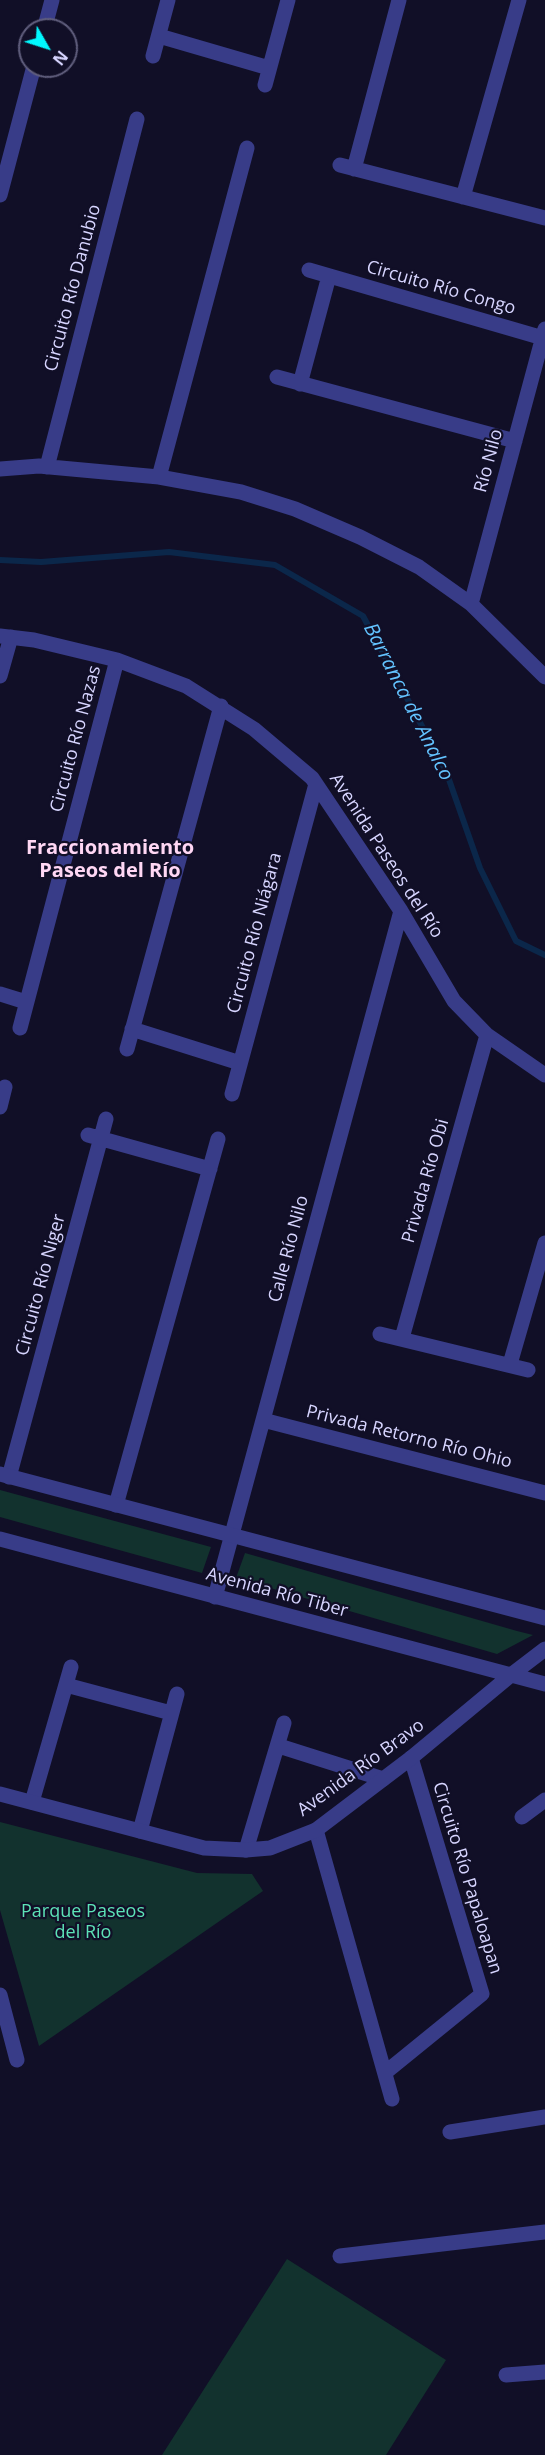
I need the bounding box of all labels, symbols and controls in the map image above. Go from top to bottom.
north arrow [18,18,78,78]
text: N [48,46,73,70]
street label: Circuito Río Danubio [40,202,106,374]
street label: Circuito Río Congo [364,256,518,320]
street label: Río Nilo [470,427,508,495]
water label: Barranca de Analco [358,619,458,785]
street label: Circuito Río Nazas [46,663,106,815]
street label: Avenida Paseos del Río [325,770,447,942]
district label: Fraccionamiento Paseos del Río [26,836,194,883]
street label: Circuito Río Niágara [223,850,287,1016]
street label: Privada Río Obi [398,1116,454,1246]
street label: Calle Río Nilo [264,1193,314,1305]
street label: Circuito Río Niger [12,1212,70,1358]
street label: Privada Retorno Río Ohio [304,1401,514,1473]
street label: Avenida Río Tiber [204,1564,350,1622]
street label: Avenida Río Bravo [293,1715,429,1821]
street label: Circuito Río Papaloapan [427,1779,507,1977]
park label: Parque Paseos del Río [21,1901,145,1944]

